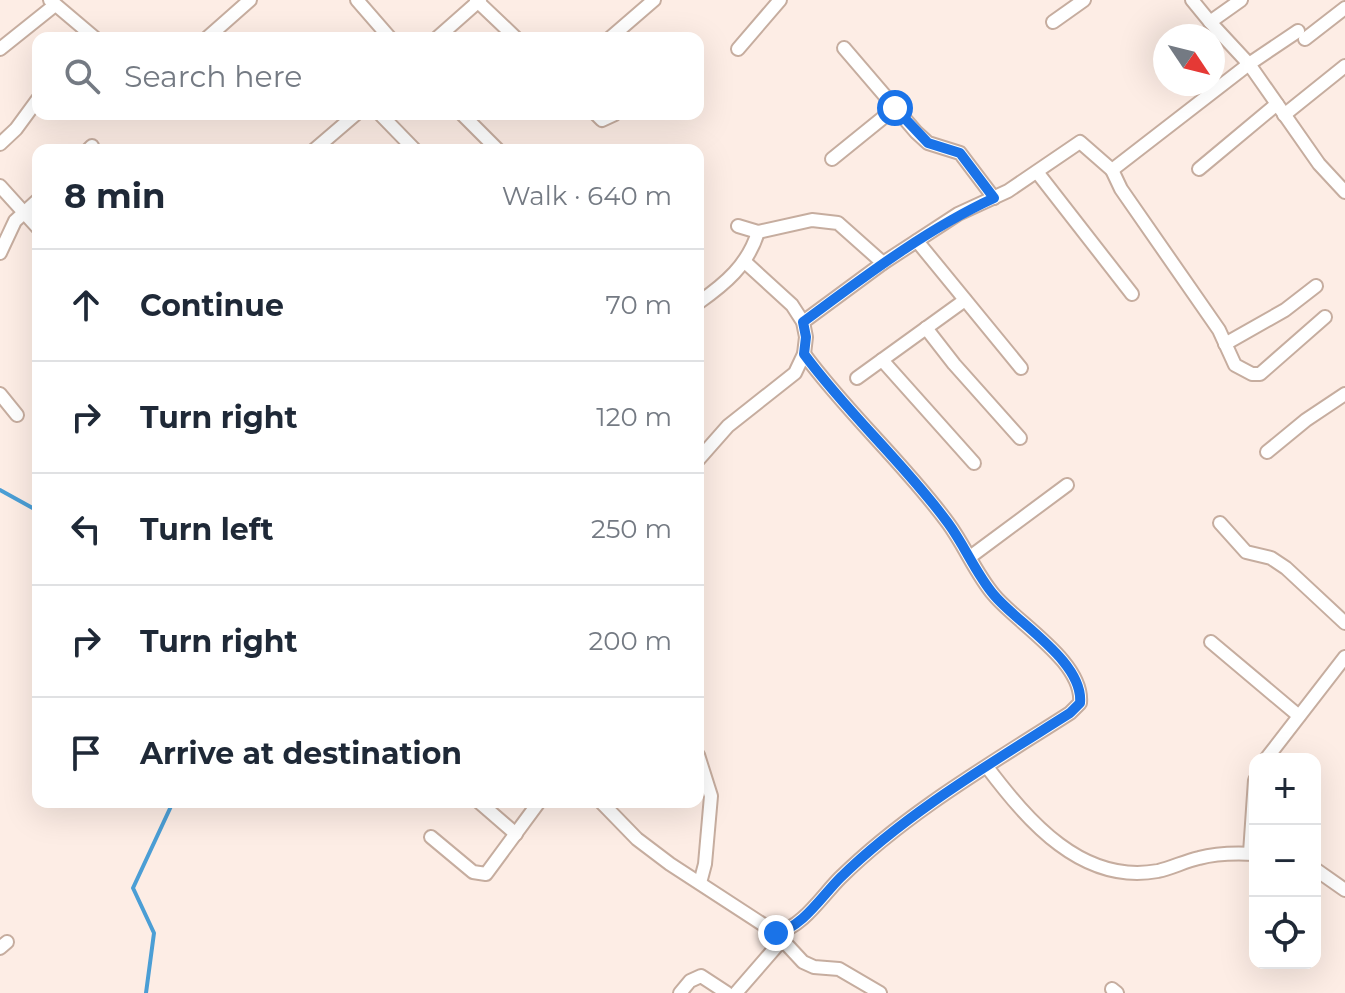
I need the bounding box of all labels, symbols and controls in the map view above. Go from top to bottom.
north arrow [1153,24,1225,96]
search box [32,32,704,120]
icon: search [60,54,104,98]
text: Search here [124,58,302,95]
route start [877,90,913,126]
text: 8 min [64,175,165,217]
text: Walk · 640 m [502,180,672,212]
icon: ahead [64,283,108,327]
text: Continue [140,287,284,324]
text: 70 m [606,289,672,321]
icon: right [64,395,108,439]
text: Turn right [140,399,297,436]
text: 120 m [596,401,672,433]
icon: left [64,507,108,551]
text: Turn left [140,511,273,548]
text: 250 m [591,513,672,545]
icon: right [64,619,108,663]
text: Turn right [140,623,297,660]
text: 200 m [588,625,672,657]
icon: arrive [64,731,108,775]
text: Arrive at destination [140,735,462,772]
map controls [1249,753,1321,969]
button: + [1249,753,1321,825]
button: − [1249,825,1321,897]
button: locate [1249,897,1321,969]
route end [758,915,794,951]

